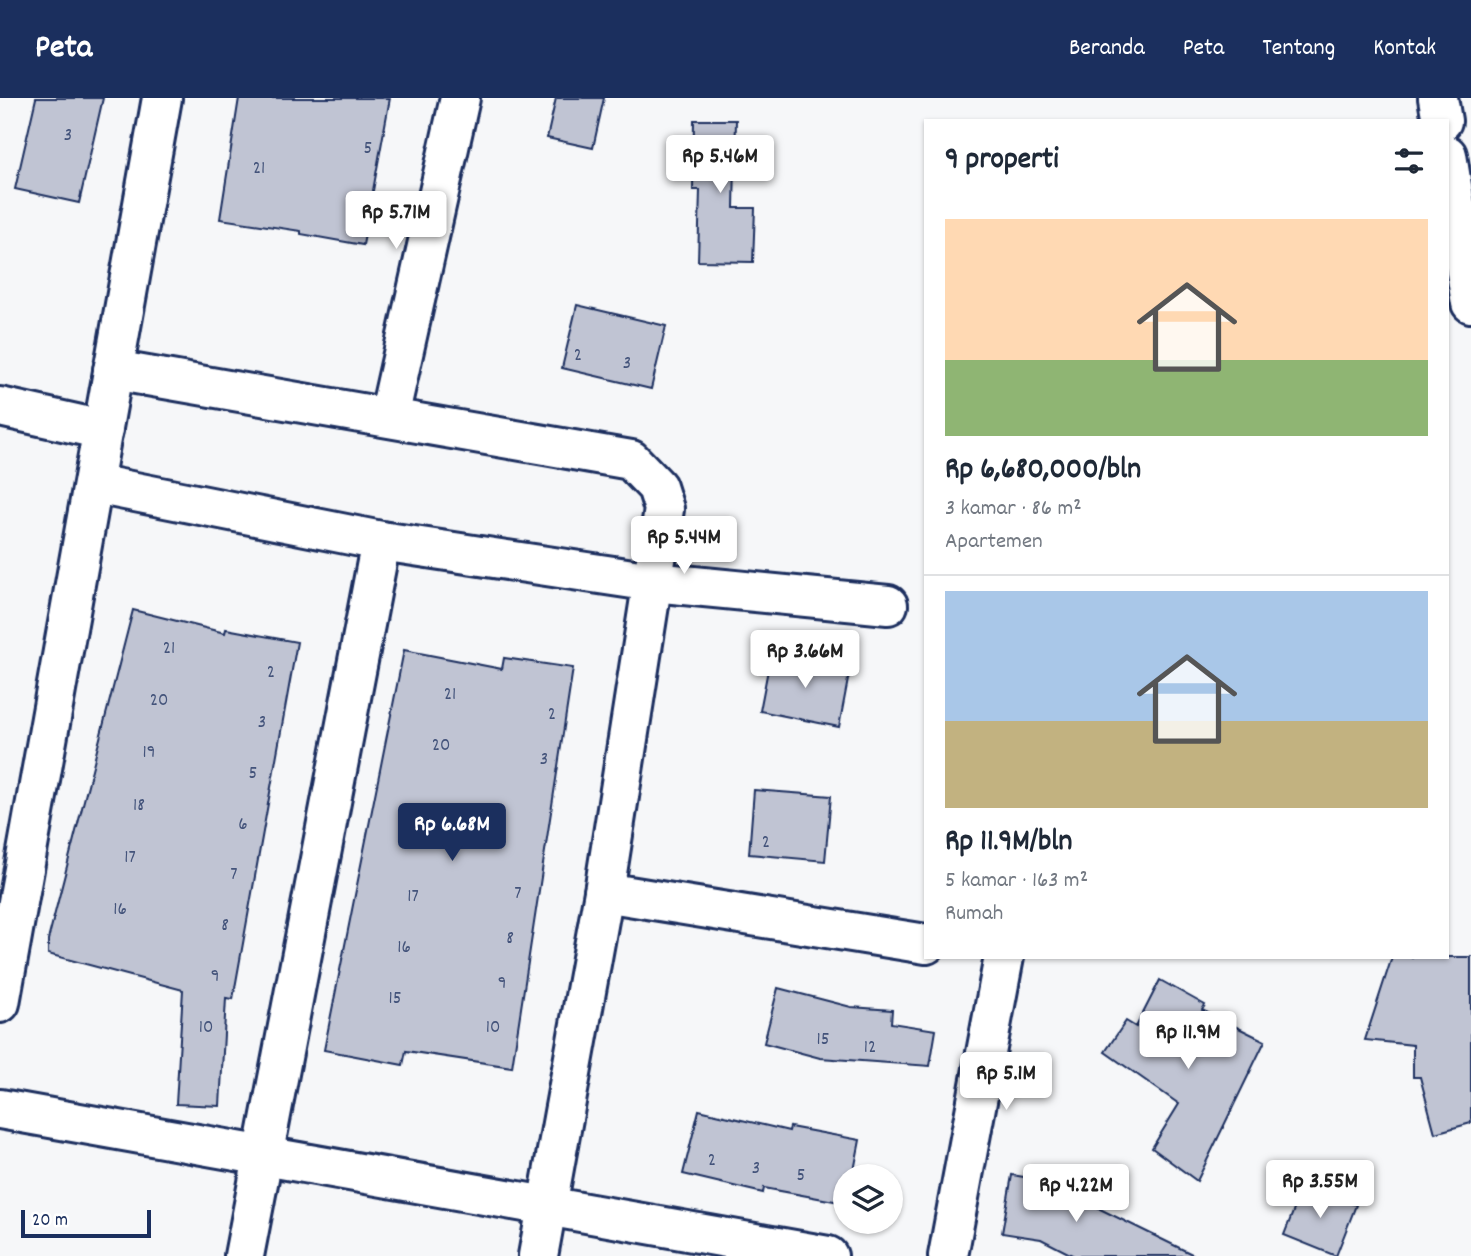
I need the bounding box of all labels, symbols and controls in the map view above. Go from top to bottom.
text: Peta [35,26,92,73]
text: Beranda [1069,32,1145,66]
text: Peta [1183,32,1224,66]
text: Tentang [1262,32,1335,66]
text: Kontak [1373,32,1436,66]
house number: 3 [64,123,72,150]
house number: 5 [364,136,372,163]
pin: Rp 5.46M [648,136,792,195]
text: 9 properti [945,140,1059,183]
text: Rp 5.46M [682,141,758,174]
icon: filters [1390,142,1428,180]
house number: 21 [253,156,265,183]
pin: Rp 5.71M [324,192,468,251]
text: Rp 5.71M [362,197,430,230]
icon: home [1124,264,1250,390]
house number: 2 [574,343,582,370]
house number: 3 [623,351,631,378]
text: Rp 6,680,000/bln [945,450,1141,493]
text: 3 kamar · 86 m² [945,493,1082,526]
pin: Rp 5.44M [612,517,756,576]
text: Rp 5.44M [647,522,721,555]
text: Apartemen [945,526,1043,559]
pin: Rp 3.66M [733,630,877,690]
house number: 21 [163,636,175,663]
text: Rp 3.66M [766,636,844,669]
icon: home [1124,636,1250,762]
house number: 2 [267,660,275,687]
house number: 21 [444,682,456,709]
house number: 20 [150,688,168,715]
house number: 2 [548,702,556,729]
house number: 3 [258,710,266,737]
house number: 20 [432,733,450,760]
house number: 19 [143,740,155,767]
house number: 3 [540,747,548,774]
house number: 5 [249,761,257,788]
house number: 18 [133,793,145,820]
pin: Rp 6.68M [380,804,524,863]
text: Rp 6.68M [414,809,490,842]
house number: 6 [238,812,248,839]
text: Rp 11.9M/bln [945,822,1072,865]
house number: 2 [762,830,770,857]
house number: 17 [124,845,136,872]
house number: 7 [230,862,238,889]
text: 5 kamar · 163 m² [945,865,1088,898]
house number: 7 [514,881,522,908]
house number: 17 [407,884,419,911]
house number: 16 [113,897,127,924]
text: Rumah [945,898,1003,931]
house number: 8 [221,913,229,940]
house number: 8 [506,926,514,953]
house number: 16 [397,935,411,962]
house number: 9 [211,964,219,991]
house number: 9 [498,971,506,998]
house number: 15 [389,986,401,1013]
pin: Rp 11.9M [1116,1012,1260,1071]
house number: 10 [199,1015,213,1042]
house number: 10 [486,1015,500,1042]
text: Rp 11.9M [1156,1017,1220,1050]
house number: 15 [817,1027,829,1054]
house number: 12 [864,1035,876,1062]
pin: Rp 5.1M [941,1052,1071,1112]
text: Rp 5.1M [976,1058,1036,1091]
house number: 2 [708,1148,716,1175]
house number: 3 [752,1156,760,1183]
pin: Rp 3.55M [1248,1160,1392,1220]
house number: 5 [797,1163,805,1190]
map controls [833,1164,903,1234]
button: layers [833,1164,903,1234]
pin: Rp 4.22M [1004,1164,1148,1224]
text: Rp 3.55M [1282,1166,1358,1199]
text: Rp 4.22M [1039,1170,1113,1203]
scale bar [21,1207,150,1239]
text: 20 m [32,1208,68,1235]

